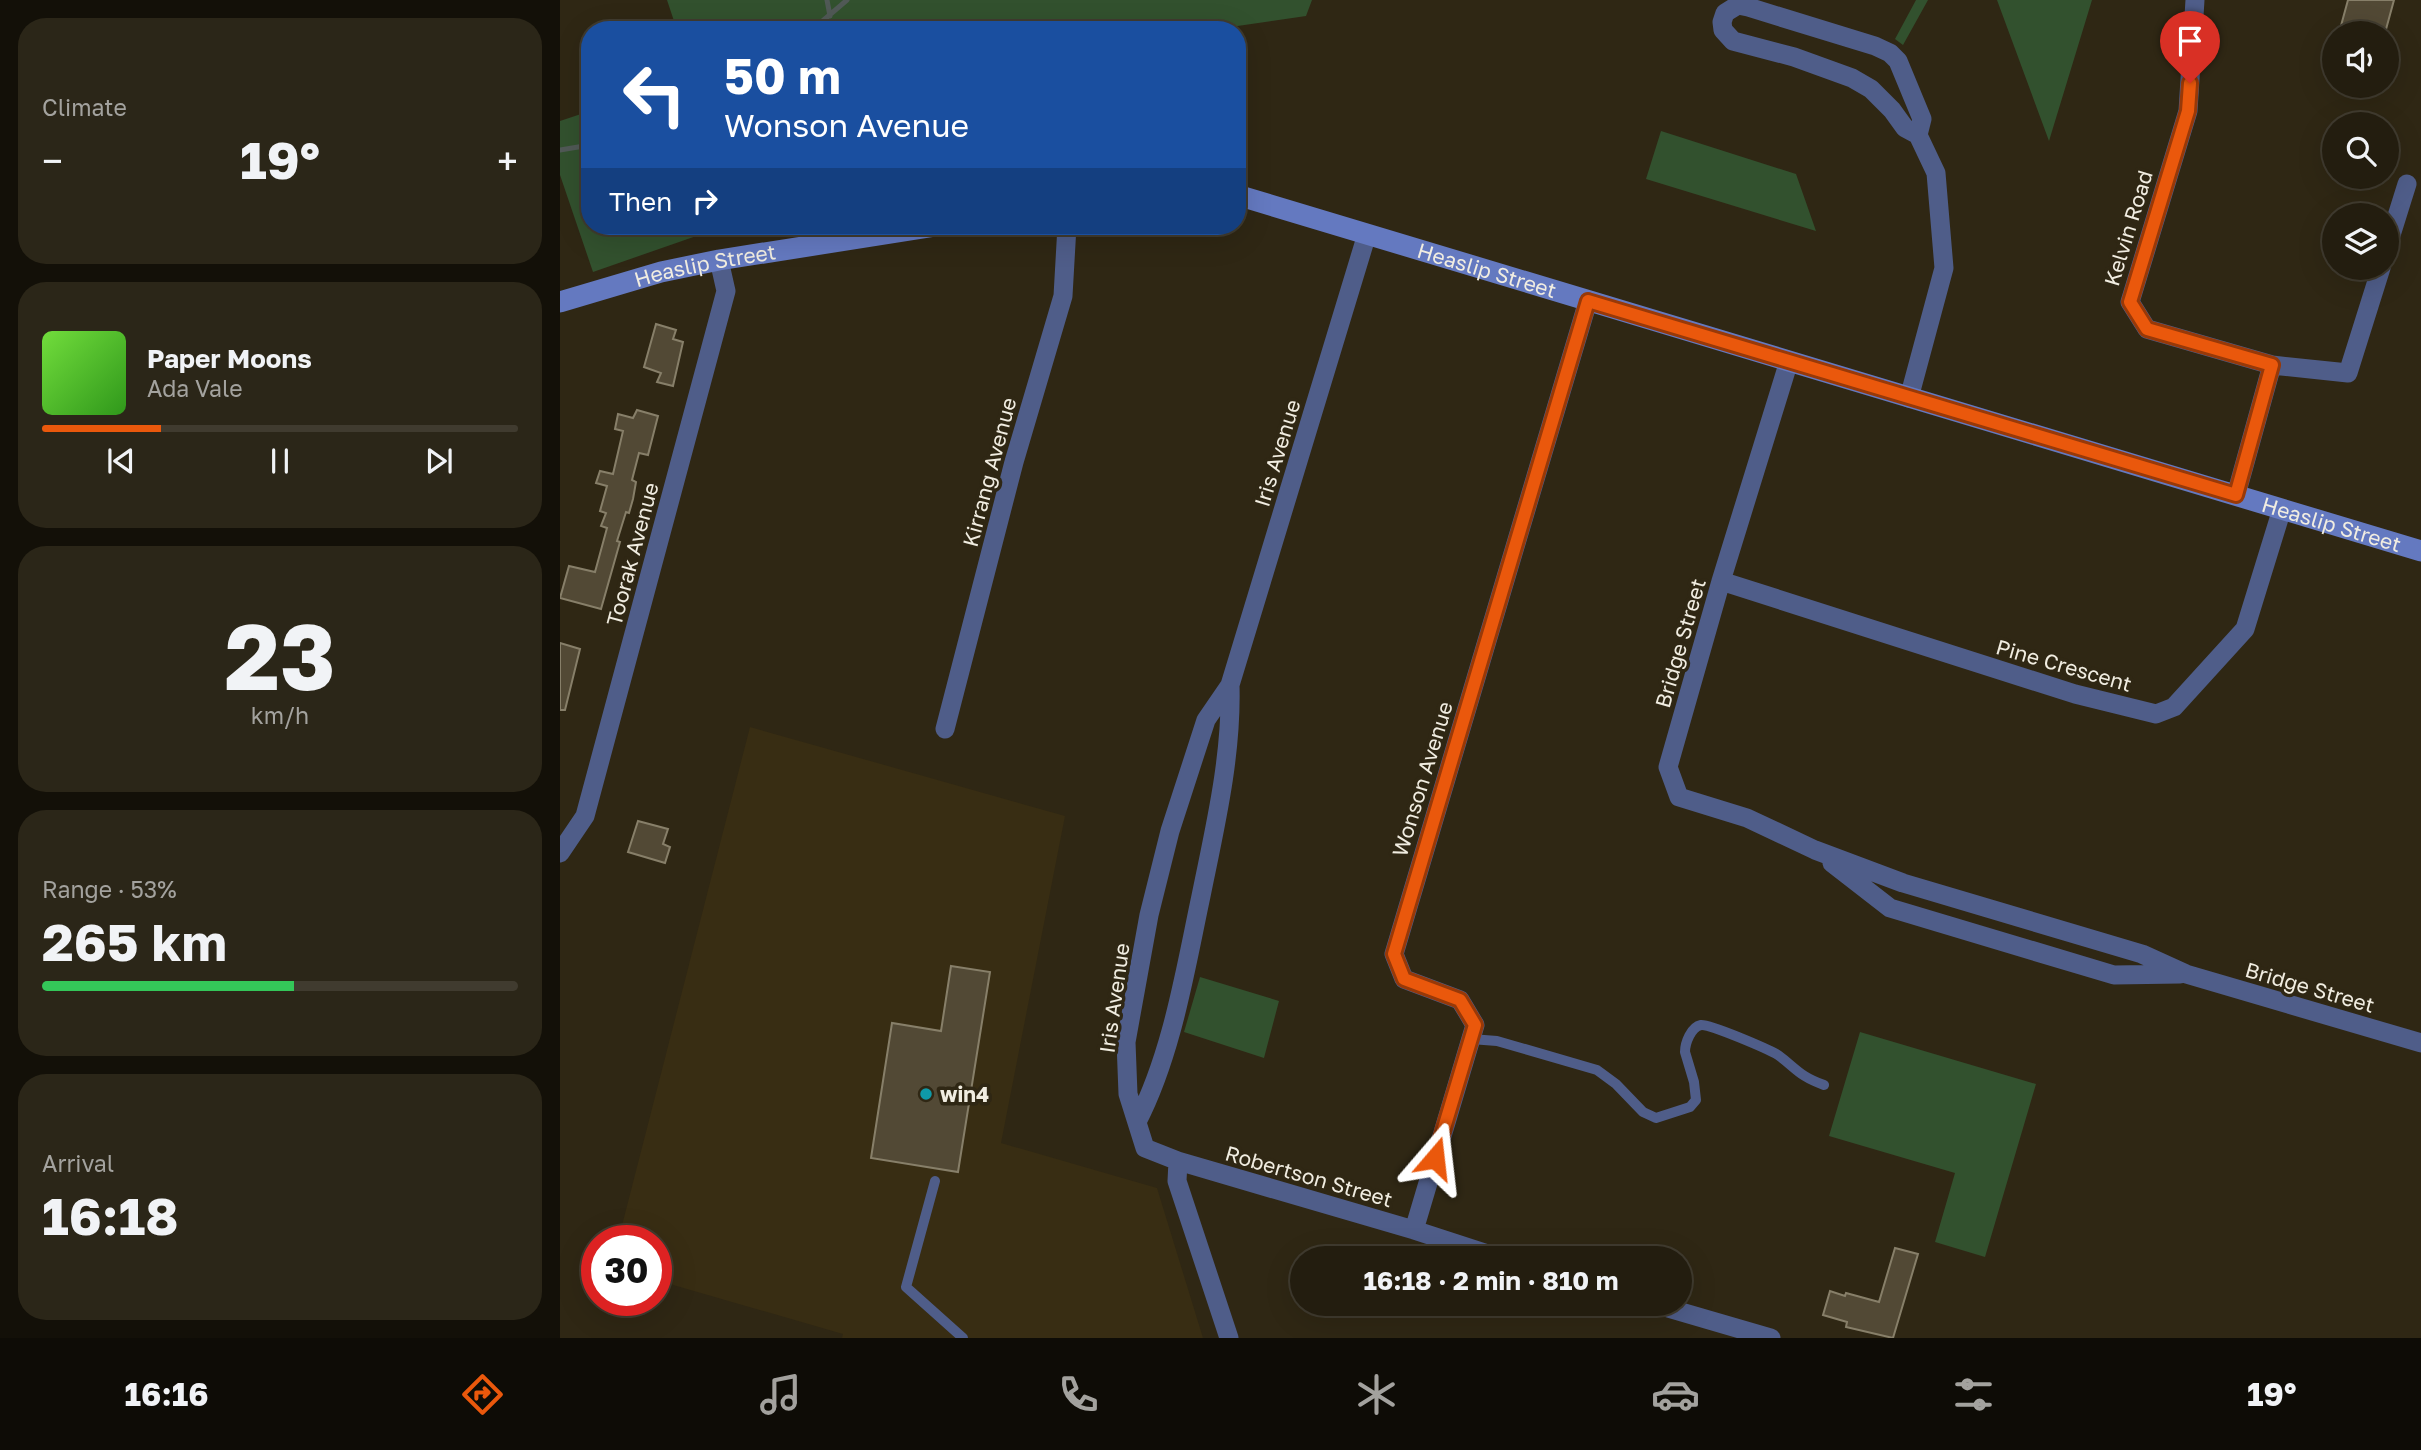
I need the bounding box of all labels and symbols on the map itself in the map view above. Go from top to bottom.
pin [2160,11,2220,83]
street label: Kelvin Road [2098,167,2158,289]
street label: Heaslip Street [1414,237,1560,303]
street label: Heaslip Street [631,238,778,292]
street label: Kirrang Avenue [957,395,1021,549]
street label: Iris Avenue [1248,396,1306,510]
street label: Toorak Avenue [600,479,664,629]
street label: Heaslip Street [2259,491,2404,557]
street label: Bridge Street [1649,575,1711,711]
street label: Pine Crescent [1993,633,2135,697]
street label: Wonson Avenue [1386,698,1458,860]
street label: Iris Avenue [1093,941,1135,1055]
street label: Bridge Street [2242,956,2378,1018]
place label: win4 [940,1081,989,1107]
marker: win4 [918,1086,934,1102]
position arrow [1398,1121,1472,1195]
street label: Robertson Street [1222,1140,1396,1212]
speed limit sign: 30 [581,1225,672,1316]

